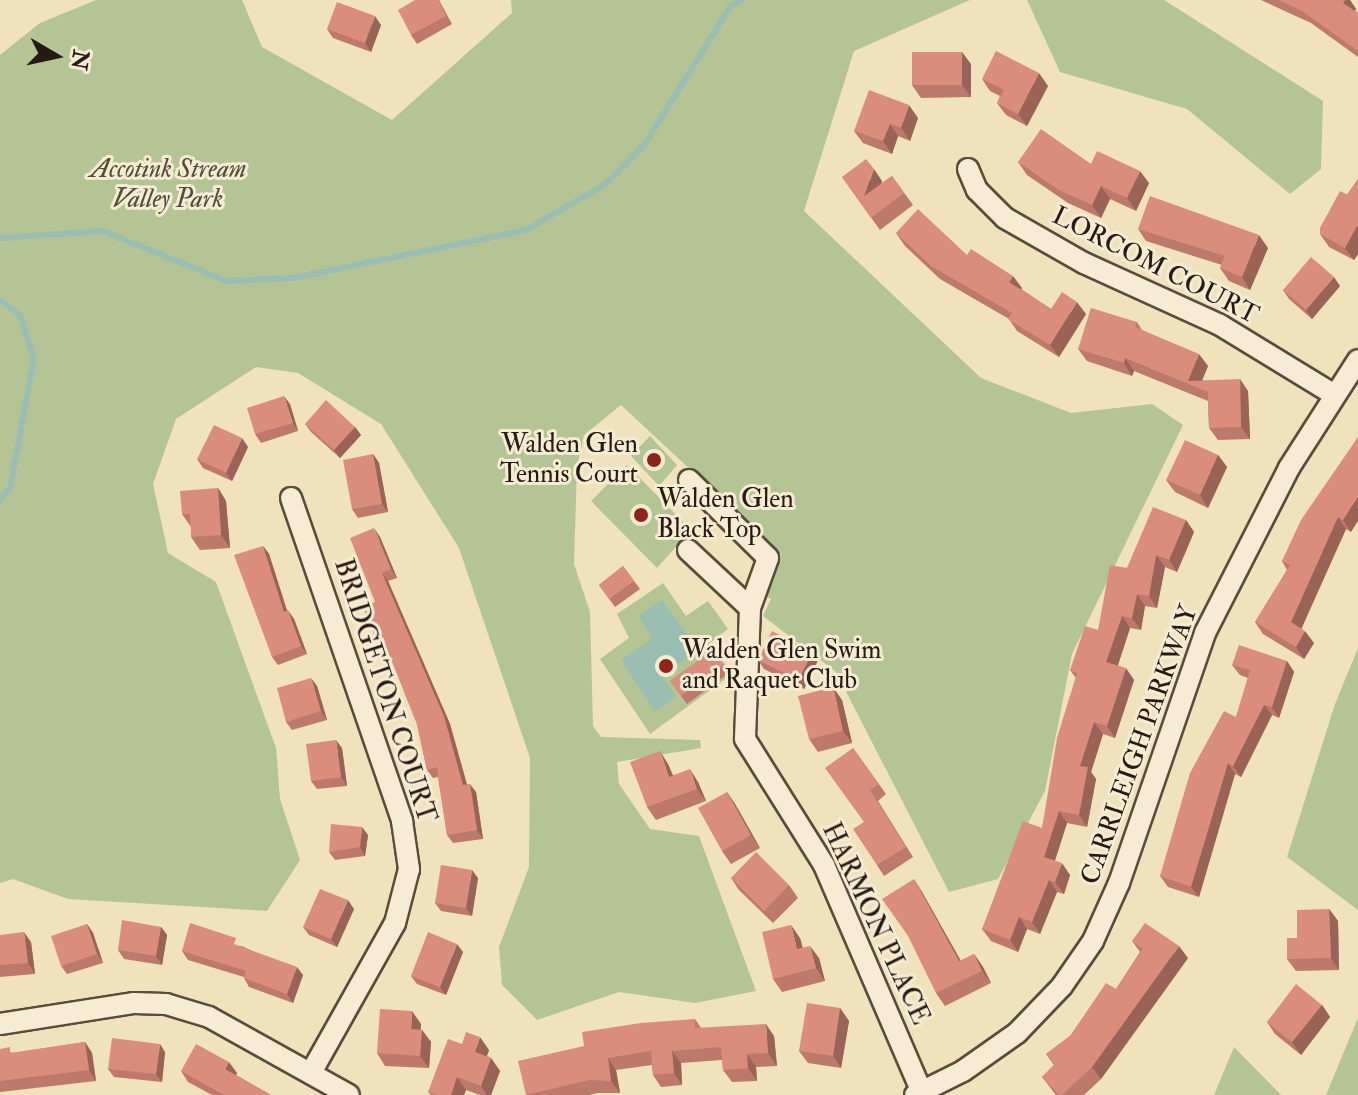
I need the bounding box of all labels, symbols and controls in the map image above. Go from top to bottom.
north arrow [16,16,96,96]
text: N [64,48,95,72]
park label: Accotink Stream Valley Park [90,154,246,216]
street label: LORCOM COURT [1047,200,1263,332]
place label: Walden Glen Tennis Court [500,429,638,490]
marker: Walden Glen Tennis Court [645,451,663,469]
place label: Walden Glen Black Top [657,484,794,546]
marker: Walden Glen Black Top [632,506,650,524]
street label: BRIDGETON COURT [327,555,441,827]
street label: CARRLEIGH PARKWAY [1075,601,1205,889]
place label: Walden Glen Swim and Raquet Club [682,635,881,696]
marker: Walden Glen Swim and Raquet Club [657,657,675,675]
street label: HARMON PLACE [815,818,935,1030]

